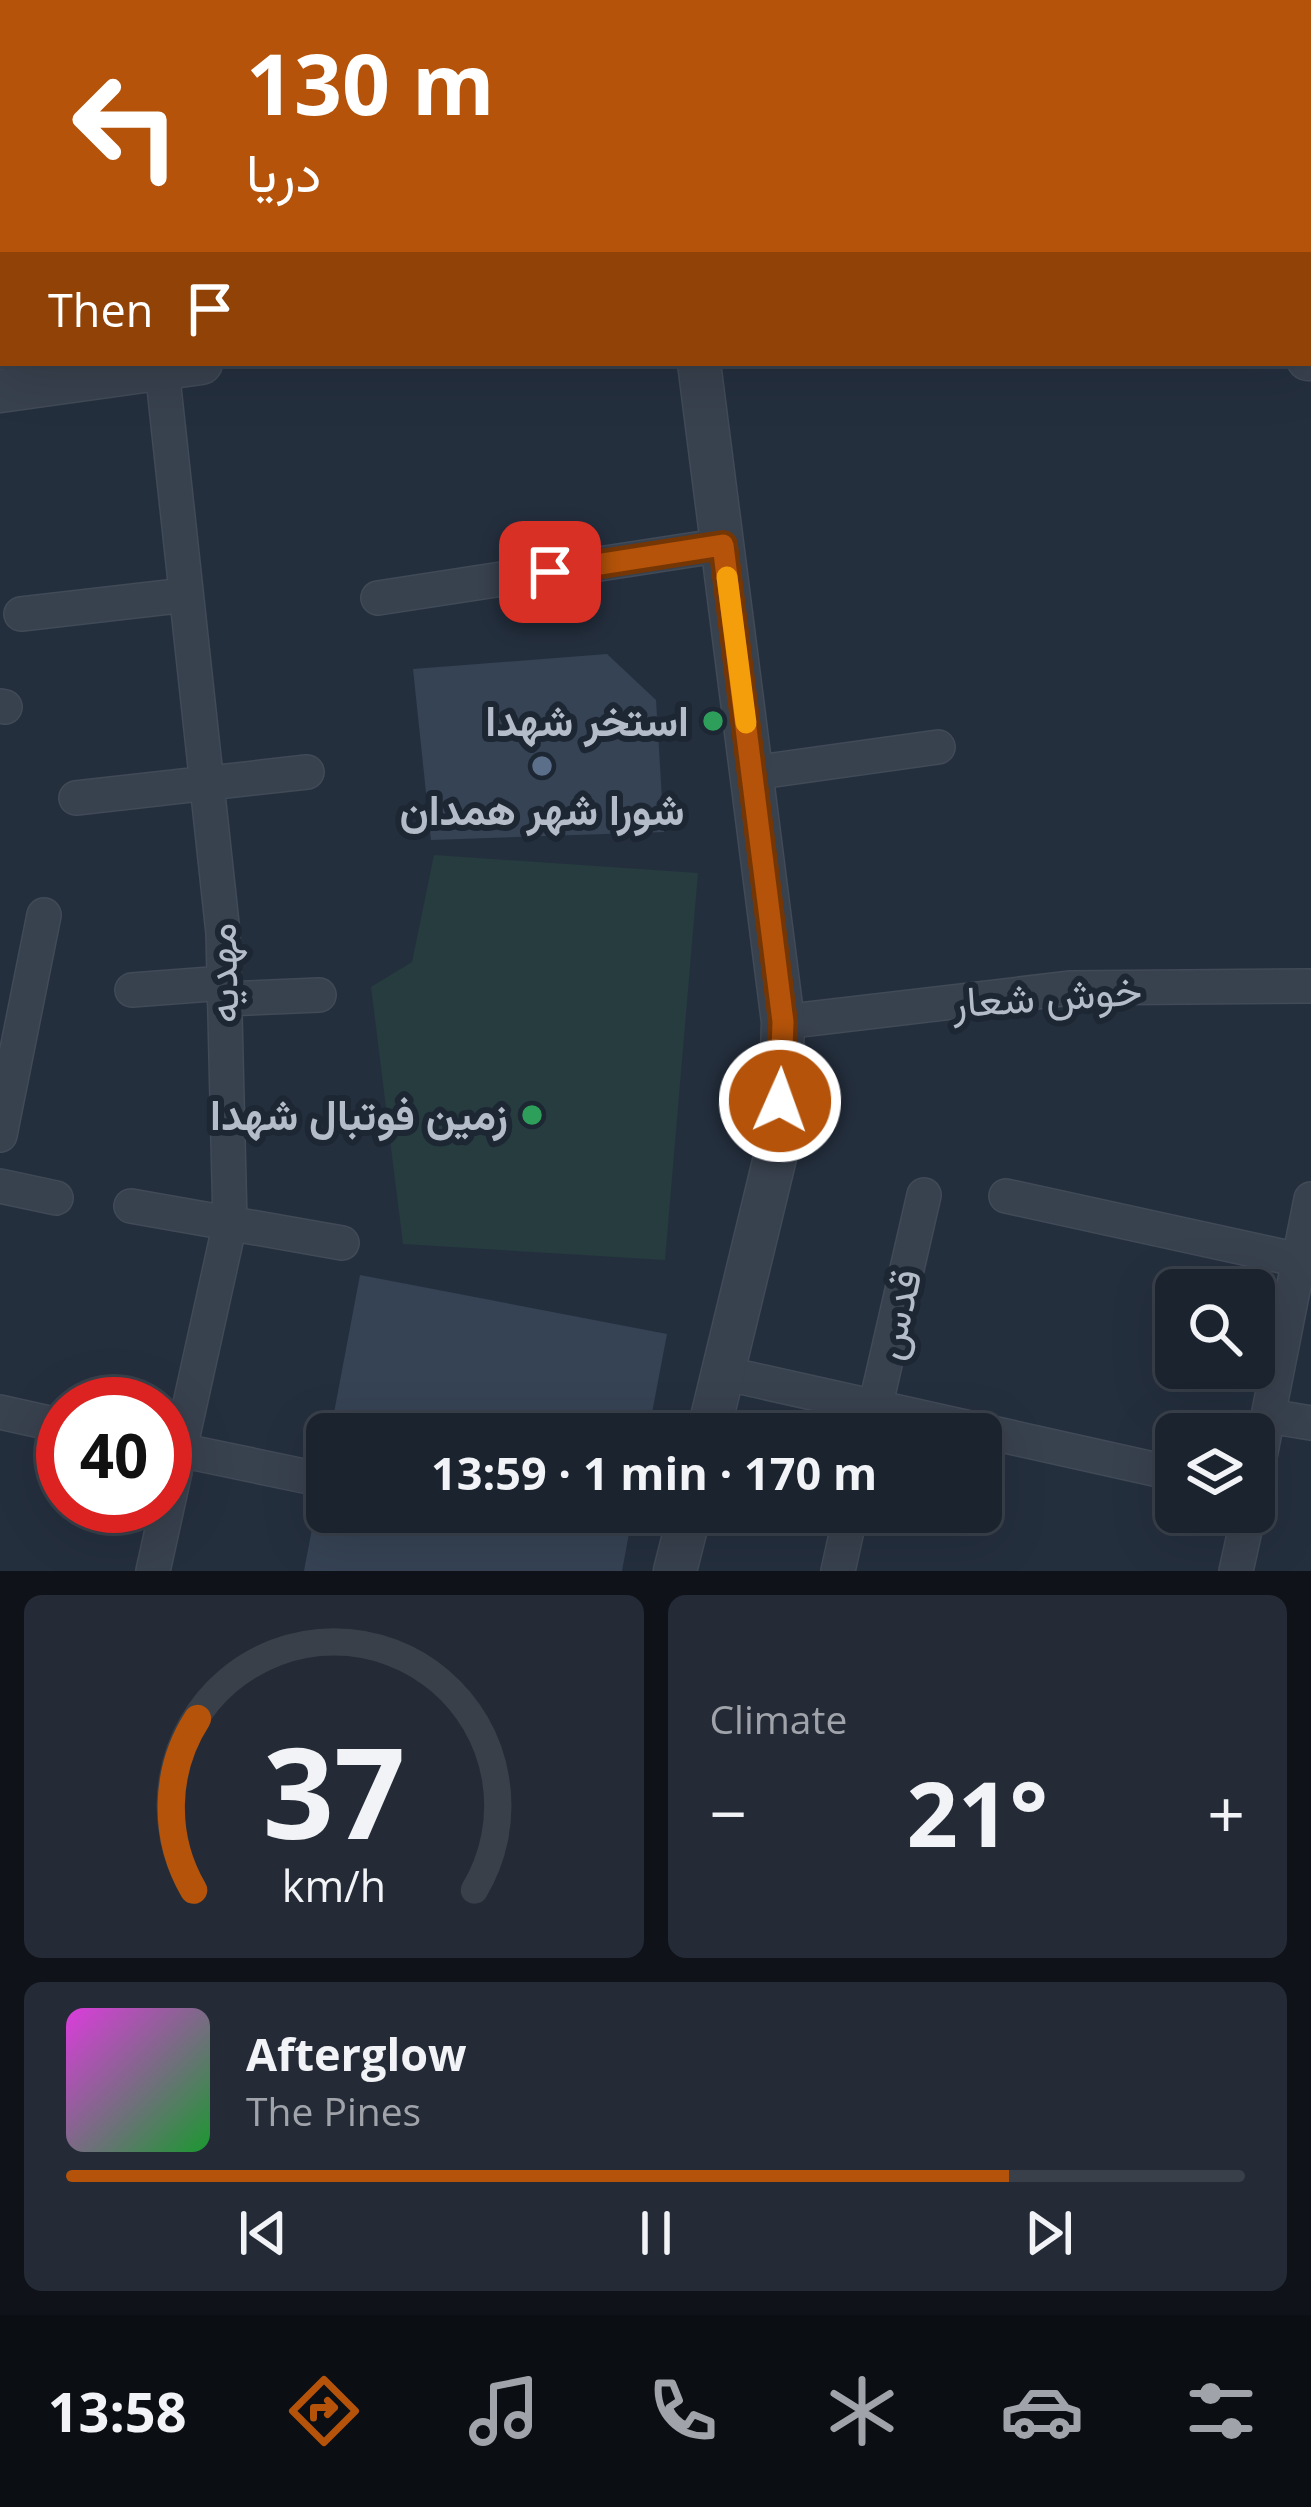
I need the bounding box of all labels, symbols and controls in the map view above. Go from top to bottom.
text: 130 m [246,25,494,140]
icon: left [48,48,204,204]
text: دریا [246,134,321,208]
icon: arrive [177,276,243,342]
text: Then [48,279,153,340]
pin [499,521,601,623]
icon: arrive [517,539,583,605]
place label: استخر شهدا [485,691,689,748]
marker: استخر شهدا [700,708,726,734]
marker: شورا شهر همدان [529,753,555,779]
place label: شورا شهر همدان [399,780,685,837]
street label: مهدیه [190,922,251,1024]
street label: خوش شعار [949,959,1144,1030]
position arrow [717,1038,843,1164]
place label: زمین فوتبال شهدا [210,1085,508,1142]
marker: زمین فوتبال شهدا [519,1102,545,1128]
street label: قدس [858,1263,934,1364]
map controls [1155,1269,1275,1533]
button: search [1155,1269,1275,1389]
speed limit sign: 40 [36,1377,192,1533]
button: layers [1155,1413,1275,1533]
text: 13:59 · 1 min · 170 m [431,1442,877,1503]
text: Climate [710,1692,847,1745]
text: 37 [262,1706,405,1876]
text: 21° [907,1751,1048,1873]
text: − [710,1767,747,1857]
text: + [1207,1767,1245,1857]
text: km/h [282,1855,386,1914]
text: Afterglow [246,2023,467,2084]
text: The Pines [246,2084,421,2137]
icon: previous [230,2200,296,2266]
icon: pause [623,2200,689,2266]
icon: next [1016,2200,1082,2266]
icon: directions [282,2369,366,2453]
icon: music [462,2369,546,2453]
icon: phone [641,2369,725,2453]
icon: climate [820,2369,904,2453]
icon: car [1000,2369,1084,2453]
icon: filters [1179,2369,1263,2453]
text: 13:58 [48,2374,187,2448]

